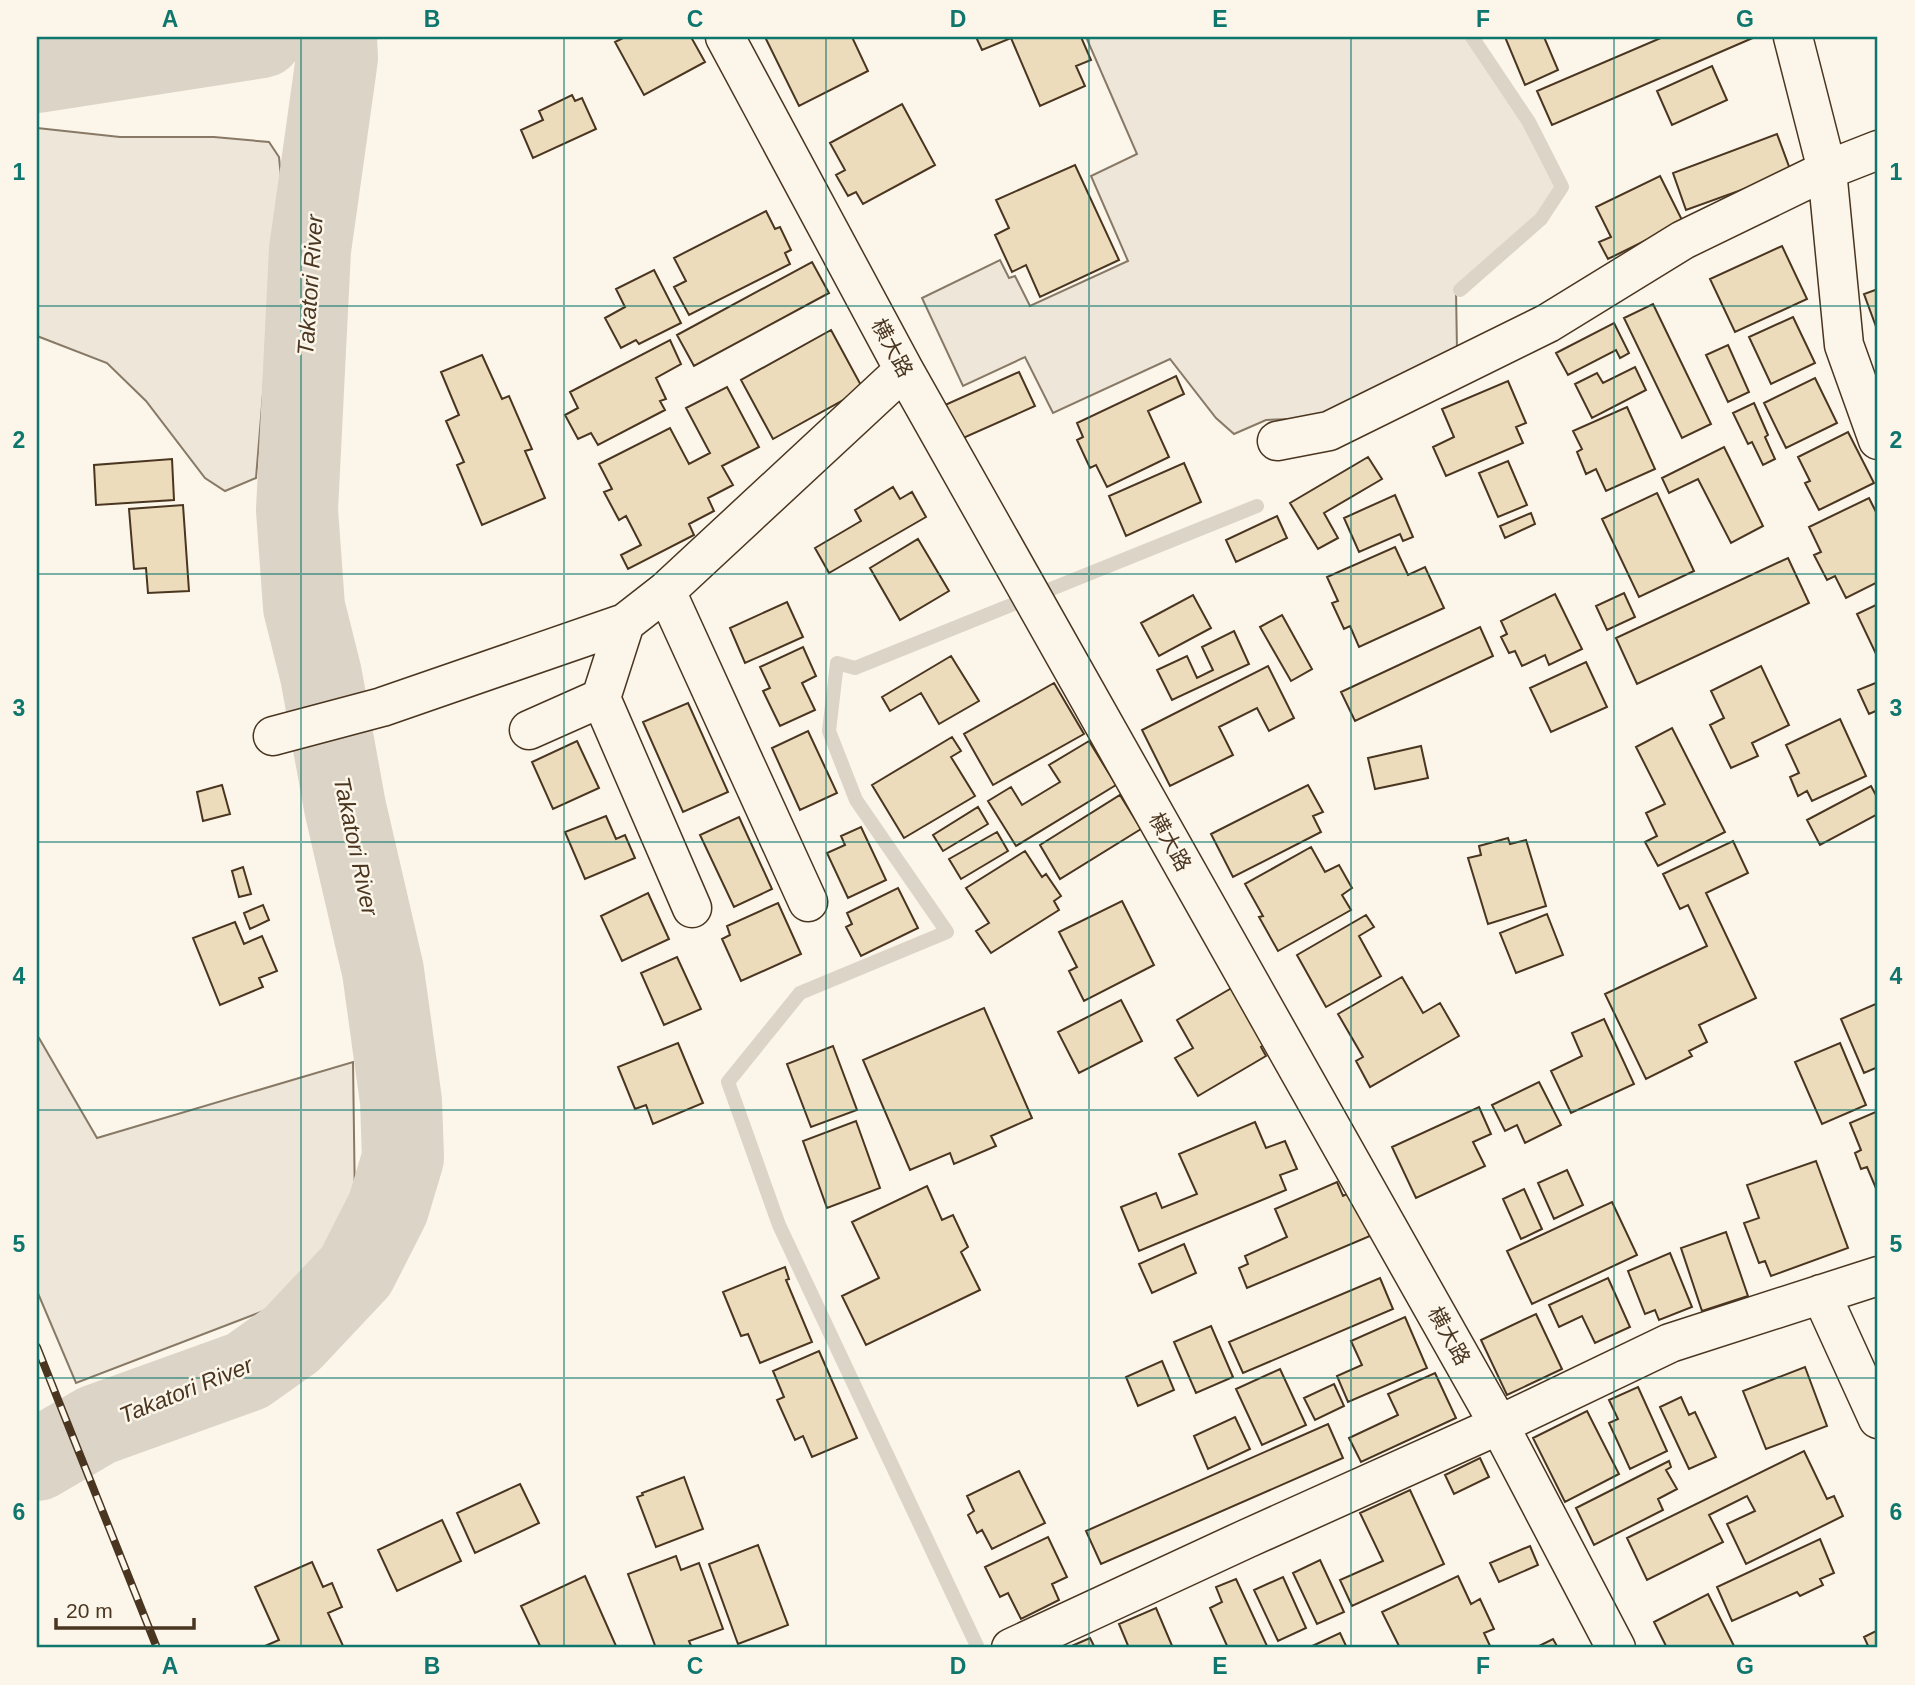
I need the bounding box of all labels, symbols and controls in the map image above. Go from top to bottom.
text: A [162,6,178,32]
text: B [424,6,440,32]
text: C [687,6,703,32]
text: D [950,6,966,32]
text: E [1212,6,1228,32]
text: F [1476,6,1490,32]
text: G [1736,6,1754,32]
text: 1 [13,159,26,185]
text: 1 [1890,159,1903,185]
water label: Takatori River [292,212,328,356]
street label: 横大路 [867,315,917,381]
text: 2 [13,427,25,453]
text: 2 [1890,427,1902,453]
text: 3 [13,695,25,721]
text: 3 [1890,695,1902,721]
water label: Takatori River [329,774,384,919]
street label: 横大路 [1145,809,1196,875]
text: 4 [13,963,26,989]
text: 4 [1890,963,1903,989]
text: 5 [13,1231,26,1257]
text: 5 [1890,1231,1903,1257]
street label: 横大路 [1424,1303,1475,1369]
water label: Takatori River [116,1351,257,1428]
text: 6 [13,1499,25,1525]
text: 6 [1890,1499,1902,1525]
scale bar [56,1587,194,1631]
text: 20 m [66,1599,113,1622]
text: A [162,1653,178,1679]
text: B [424,1653,440,1679]
text: C [687,1653,703,1679]
text: D [950,1653,966,1679]
text: E [1212,1653,1228,1679]
text: F [1476,1653,1490,1679]
text: G [1736,1653,1754,1679]

